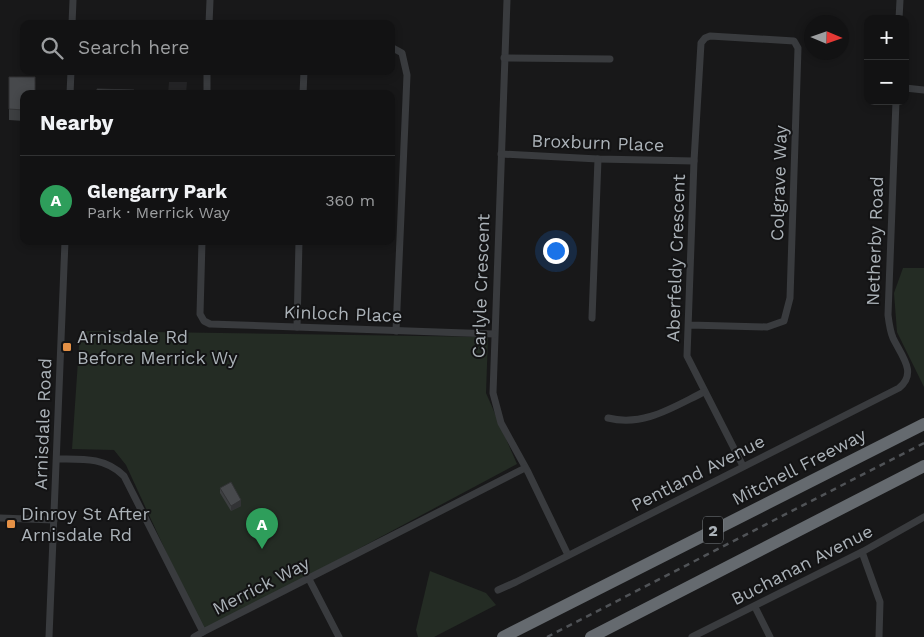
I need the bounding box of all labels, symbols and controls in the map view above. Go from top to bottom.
north arrow [804,15,849,60]
map controls [864,15,909,105]
button: + [864,15,909,60]
search box [20,20,395,75]
icon: search [38,34,66,62]
text: Search here [78,36,189,59]
button: − [864,60,909,105]
text: Nearby [40,110,113,135]
street label: Colgrave Way [766,124,791,241]
street label: Broxburn Place [531,130,665,155]
street label: Aberfeldy Crescent [662,173,689,342]
street label: Netherby Road [862,176,887,306]
text: Glengarry Park [87,180,227,203]
text: A [51,191,61,210]
text: 360 m [325,191,375,210]
text: Park · Merrick Way [87,203,230,222]
street label: Carlyle Crescent [467,213,494,359]
your location [543,238,569,264]
street label: Kinloch Place [283,301,403,326]
place label: Arnisdale Rd Before Merrick Wy [77,326,238,368]
marker: Arnisdale Rd Before Merrick Wy [61,341,73,353]
street label: Arnisdale Road [30,358,55,490]
street label: Mitchell Freeway [728,423,870,509]
street label: Pentland Avenue [628,430,768,515]
place label: Dinroy St After Arnisdale Rd [21,503,150,545]
pin: A [246,508,278,549]
road number: 2 [703,516,723,544]
marker: Dinroy St After Arnisdale Rd [5,518,17,530]
street label: Buchanan Avenue [728,520,876,609]
street label: Merrick Way [209,552,313,619]

